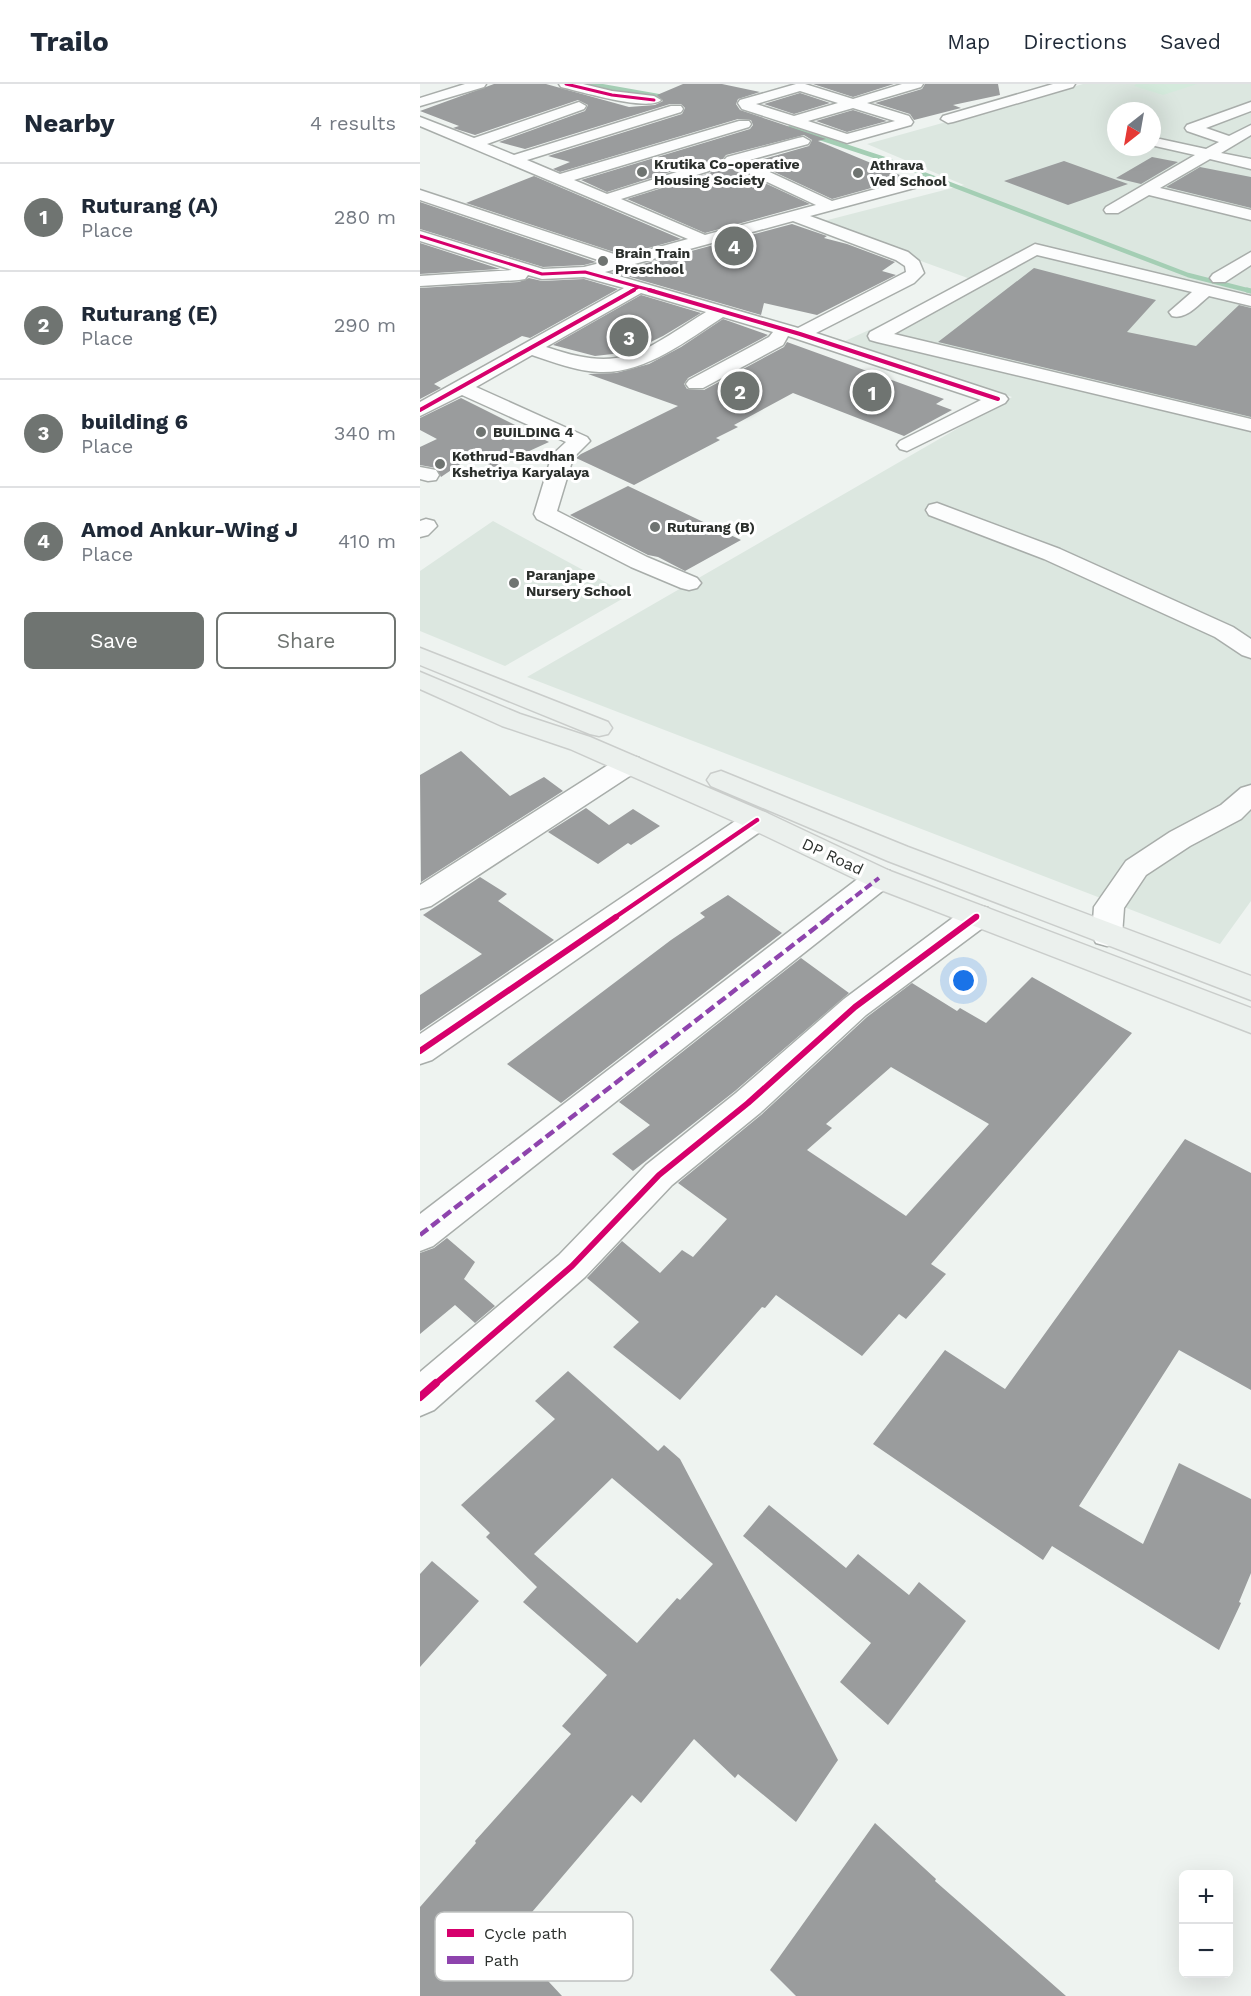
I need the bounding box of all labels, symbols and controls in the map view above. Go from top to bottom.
text: Trailo [30,25,109,58]
text: Map [947,29,990,54]
text: Directions [1023,29,1127,54]
text: Saved [1160,29,1221,54]
north arrow [1107,102,1161,156]
text: Nearby [24,108,115,138]
text: 4 results [310,111,396,135]
place label: Krutika Co-operative Housing Society [654,156,800,188]
place label: Athrava Ved School [870,157,947,189]
marker: Krutika Co-operative Housing Society [635,165,649,179]
marker: Athrava Ved School [851,166,865,180]
text: Ruturang (A) [81,193,219,218]
text: 1 [39,205,48,229]
text: 280 m [334,205,396,229]
text: Place [81,218,133,242]
pin: 4 [714,224,754,268]
place label: Brain Train Preschool [615,245,690,277]
marker: Brain Train Preschool [596,254,610,268]
text: Ruturang (E) [81,301,218,326]
text: 2 [38,313,49,337]
text: 290 m [334,313,396,337]
pin: 3 [610,314,648,360]
text: Place [81,326,133,350]
pin: 2 [720,368,760,414]
pin: 1 [852,370,892,414]
text: building 6 [81,409,188,434]
text: 3 [38,421,49,445]
text: 340 m [334,421,396,445]
place label: BUILDING 4 [493,424,573,440]
marker: BUILDING 4 [474,425,488,439]
text: Place [81,434,133,458]
place label: Kothrud-Bavdhan Kshetriya Karyalaya [452,448,590,480]
marker: Kothrud-Bavdhan Kshetriya Karyalaya [433,457,447,471]
text: Amod Ankur-Wing J [81,517,298,542]
place label: Ruturang (B) [667,519,755,535]
marker: Ruturang (B) [648,520,662,534]
text: 4 [37,529,50,553]
text: 410 m [338,529,396,553]
text: Place [81,542,133,566]
place label: Paranjape Nursery School [526,567,631,599]
marker: Paranjape Nursery School [507,576,521,590]
button: Save [24,612,204,669]
button: Share [216,612,396,669]
street label: DP Road [799,834,866,879]
your location [949,966,978,995]
map controls [1179,1870,1233,1978]
button: + [1179,1870,1233,1924]
legend [435,1912,633,1981]
text: Cycle path [484,1924,567,1943]
button: − [1179,1924,1233,1978]
text: Path [484,1951,519,1970]

